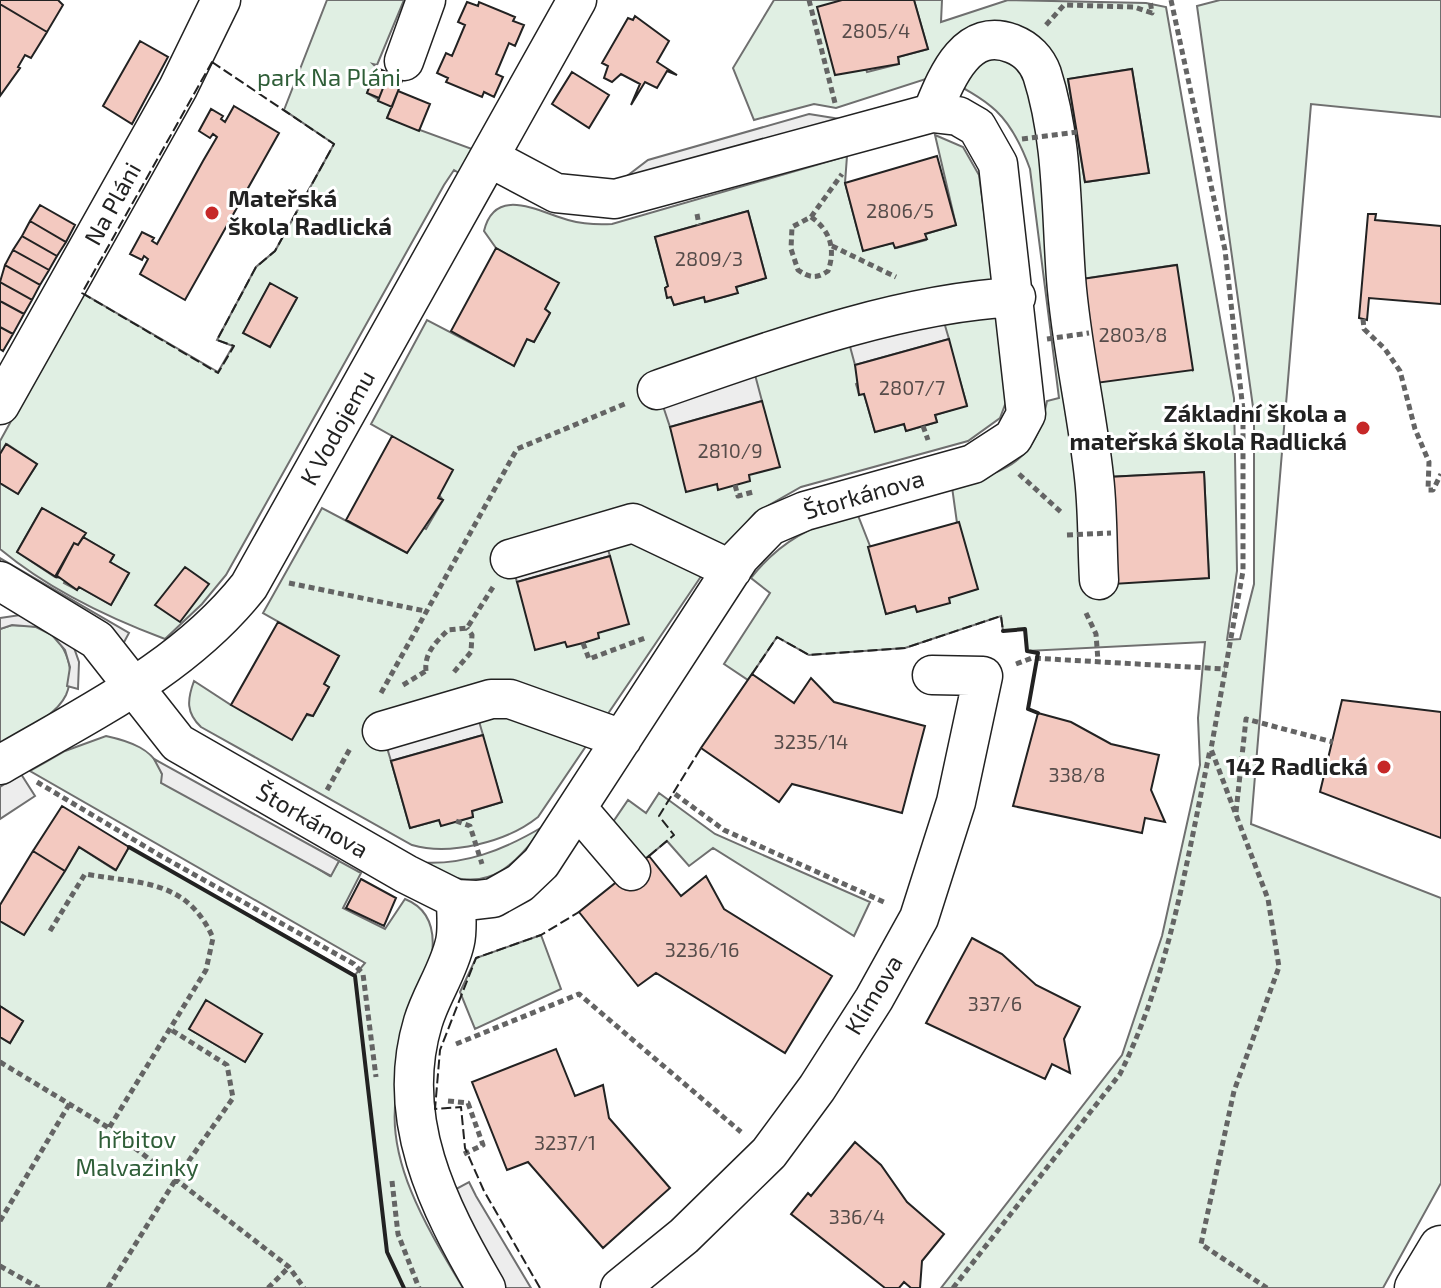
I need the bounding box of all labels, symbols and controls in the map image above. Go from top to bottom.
house number: 2805/4 [842,18,910,42]
park label: park Na Pláni [257,62,401,91]
street label: Na Pláni [77,157,146,250]
place label: Mateřská škola Radlická [228,183,392,240]
house number: 2806/5 [866,198,934,222]
marker: Mateřská škola Radlická [203,204,221,222]
house number: 2809/3 [675,246,743,270]
house number: 2803/8 [1098,322,1168,346]
street label: K Vodojemu [293,365,380,490]
house number: 2807/7 [879,375,945,399]
place label: Základní škola a mateřská škola Radlická [1070,398,1347,455]
marker: Základní škola a mateřská škola Radlická [1354,419,1372,437]
house number: 2810/9 [697,438,763,462]
street label: Štorkánova [800,462,927,525]
house number: 3235/14 [774,729,848,753]
place label: 142 Radlická [1226,751,1368,780]
marker: 142 Radlická [1375,758,1393,776]
house number: 338/8 [1049,762,1105,786]
street label: Štorkánova [252,776,374,863]
house number: 3236/16 [665,937,739,961]
street label: Klímova [838,949,908,1039]
house number: 337/6 [968,991,1022,1015]
park label: hřbitov Malvazinky [75,1124,199,1181]
house number: 3237/1 [534,1130,596,1154]
house number: 336/4 [829,1204,885,1228]

